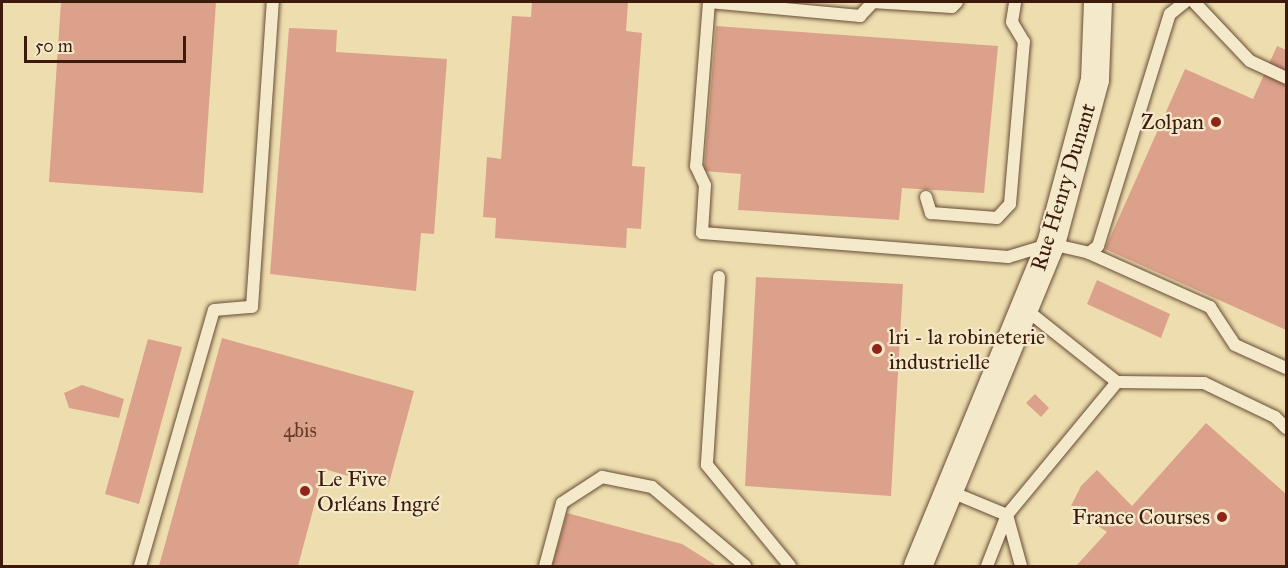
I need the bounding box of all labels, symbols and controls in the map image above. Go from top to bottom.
scale bar [27,24,189,62]
text: 50 m [35,35,73,57]
street label: Rue Henry Dunant [1025,100,1101,274]
place label: Zolpan [1141,109,1204,135]
marker: Zolpan [1209,115,1223,129]
place label: lri - la robineterie industrielle [889,323,1045,374]
marker: lri - la robineterie industrielle [870,342,884,356]
house number: 4bis [283,418,317,442]
place label: Le Five Orléans Ingré [317,465,440,516]
marker: Le Five Orléans Ingré [298,484,312,498]
place label: France Courses [1072,504,1210,530]
marker: France Courses [1215,510,1229,524]

